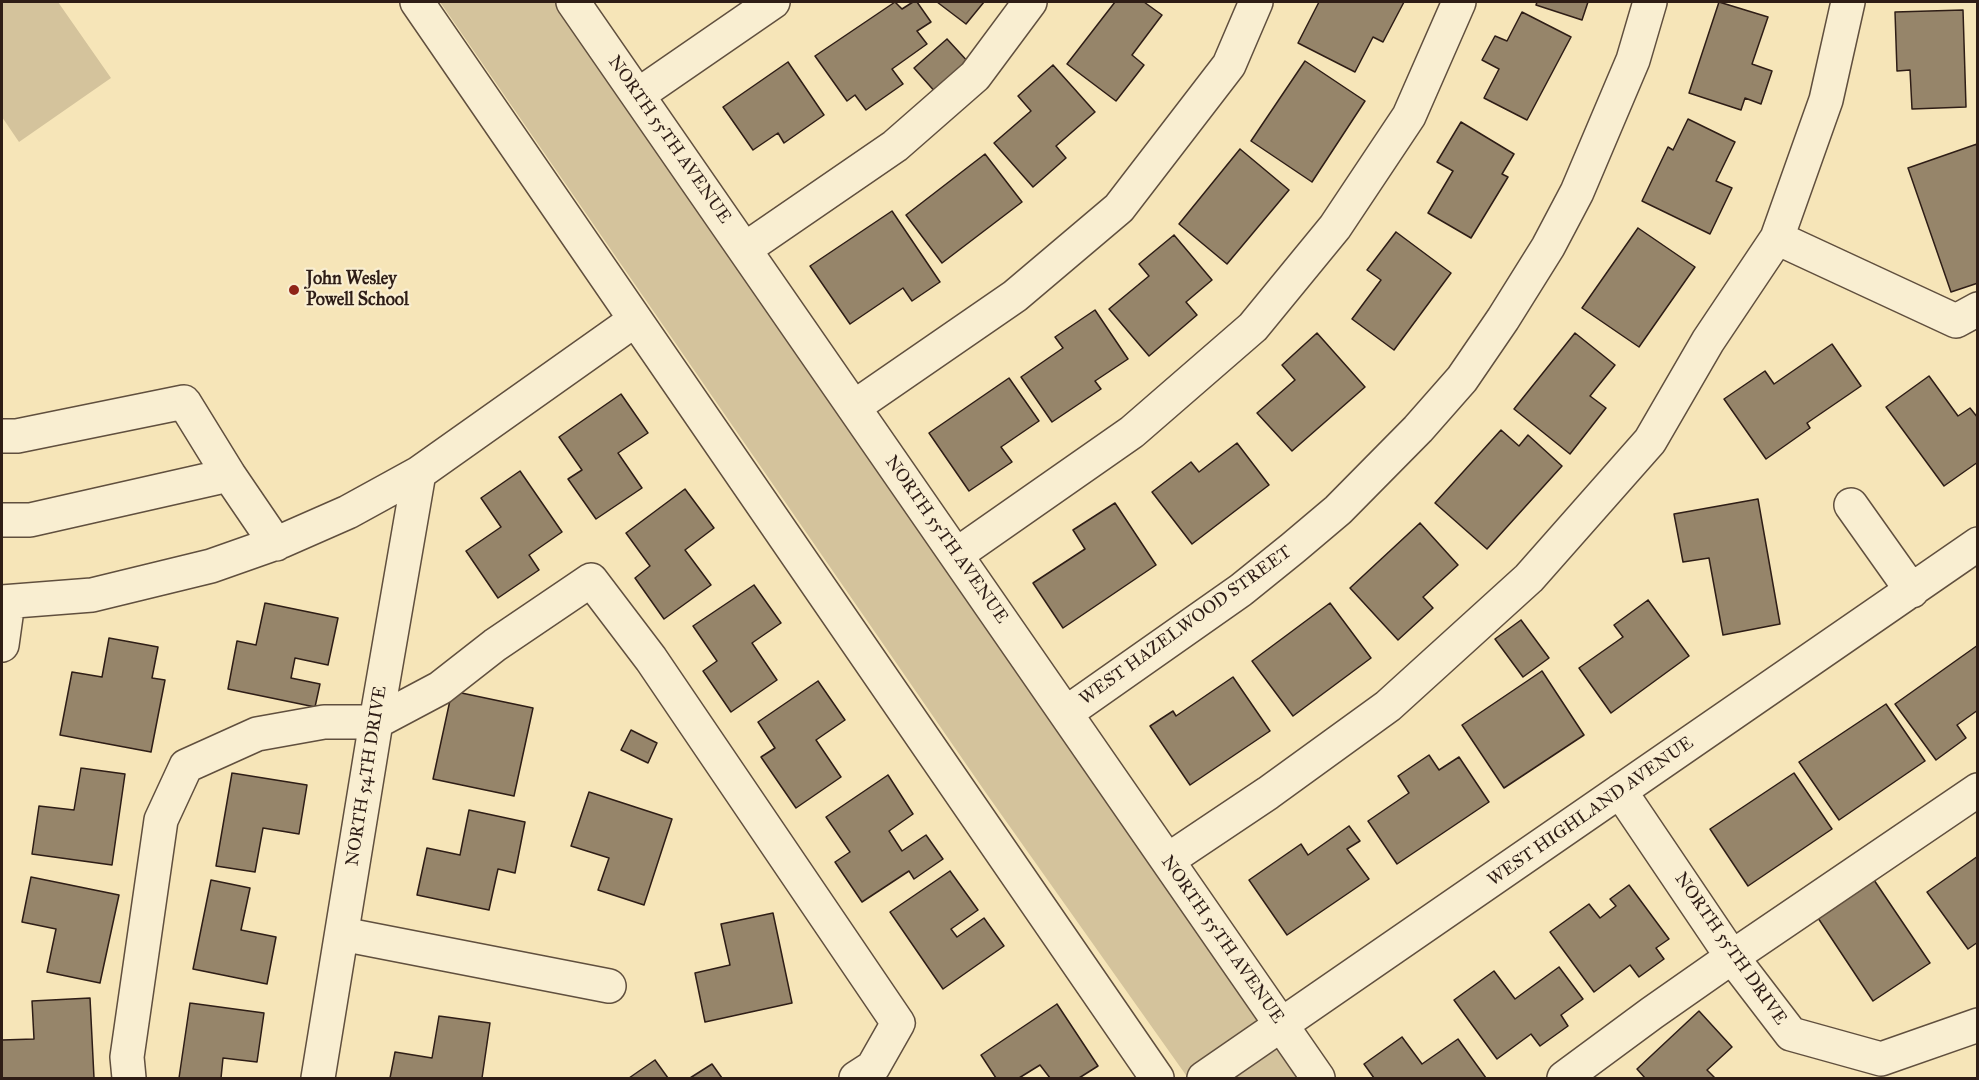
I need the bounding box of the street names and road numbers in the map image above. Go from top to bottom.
street label: NORTH 55TH AVENUE [603,52,735,228]
street label: NORTH 55TH AVENUE [880,452,1012,628]
street label: WEST HAZELWOOD STREET [1076,542,1296,710]
street label: NORTH 54TH DRIVE [342,684,392,868]
street label: WEST HIGHLAND AVENUE [1484,733,1698,891]
street label: NORTH 55TH AVENUE [1156,852,1288,1028]
street label: NORTH 55TH DRIVE [1669,869,1791,1029]

